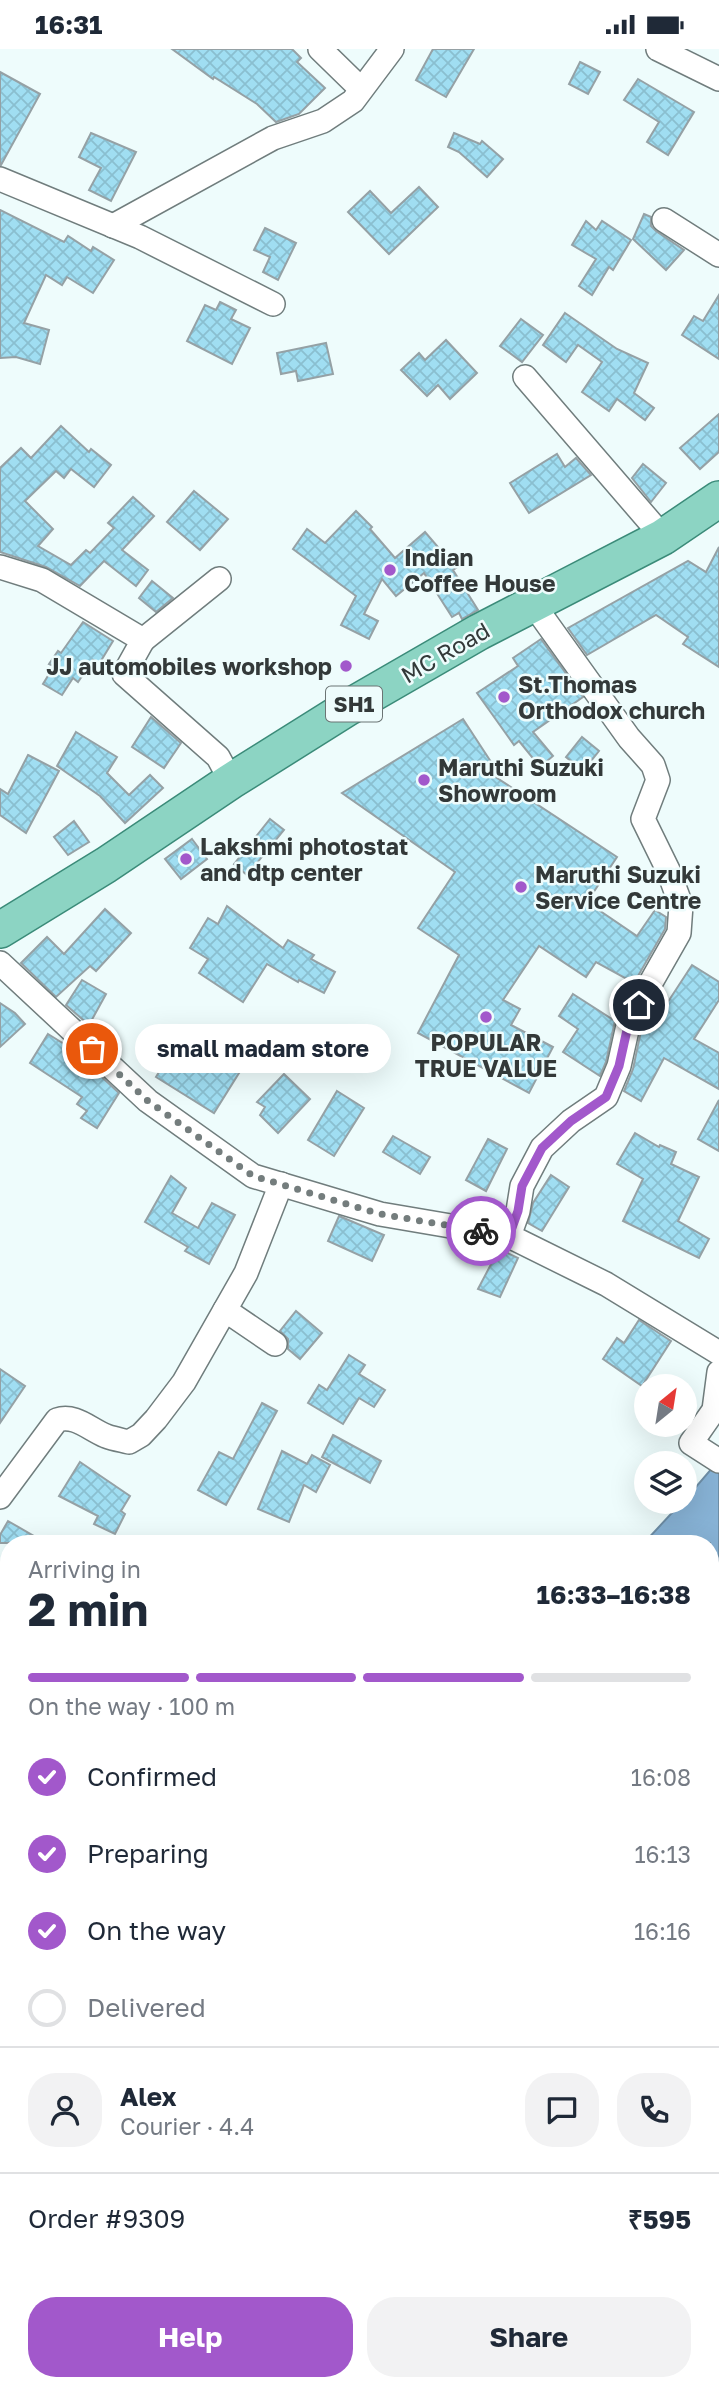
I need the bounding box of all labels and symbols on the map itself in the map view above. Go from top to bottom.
place label: Indian Coffee House [404,543,555,597]
marker: Indian Coffee House [382,562,398,578]
street label: MC Road [396,615,494,689]
place label: JJ automobiles workshop [46,652,332,680]
marker: JJ automobiles workshop [338,658,354,674]
place label: St.Thomas Orthodox church [518,670,705,724]
road number: SH1 [326,687,382,721]
marker: St.Thomas Orthodox church [496,689,512,705]
place label: Maruthi Suzuki Showroom [438,753,604,807]
marker: Maruthi Suzuki Showroom [416,772,432,788]
place label: Lakshmi photostat and dtp center [200,832,408,886]
marker: Lakshmi photostat and dtp center [178,851,194,867]
place label: Maruthi Suzuki Service Centre [535,860,701,914]
marker: Maruthi Suzuki Service Centre [513,879,529,895]
pin [609,975,669,1035]
marker: POPULAR TRUE VALUE [478,1009,494,1025]
pin [62,1019,122,1079]
callout: small madam store [134,1025,390,1073]
place label: POPULAR TRUE VALUE [415,1028,557,1082]
courier [446,1196,516,1266]
north arrow [634,1374,696,1437]

